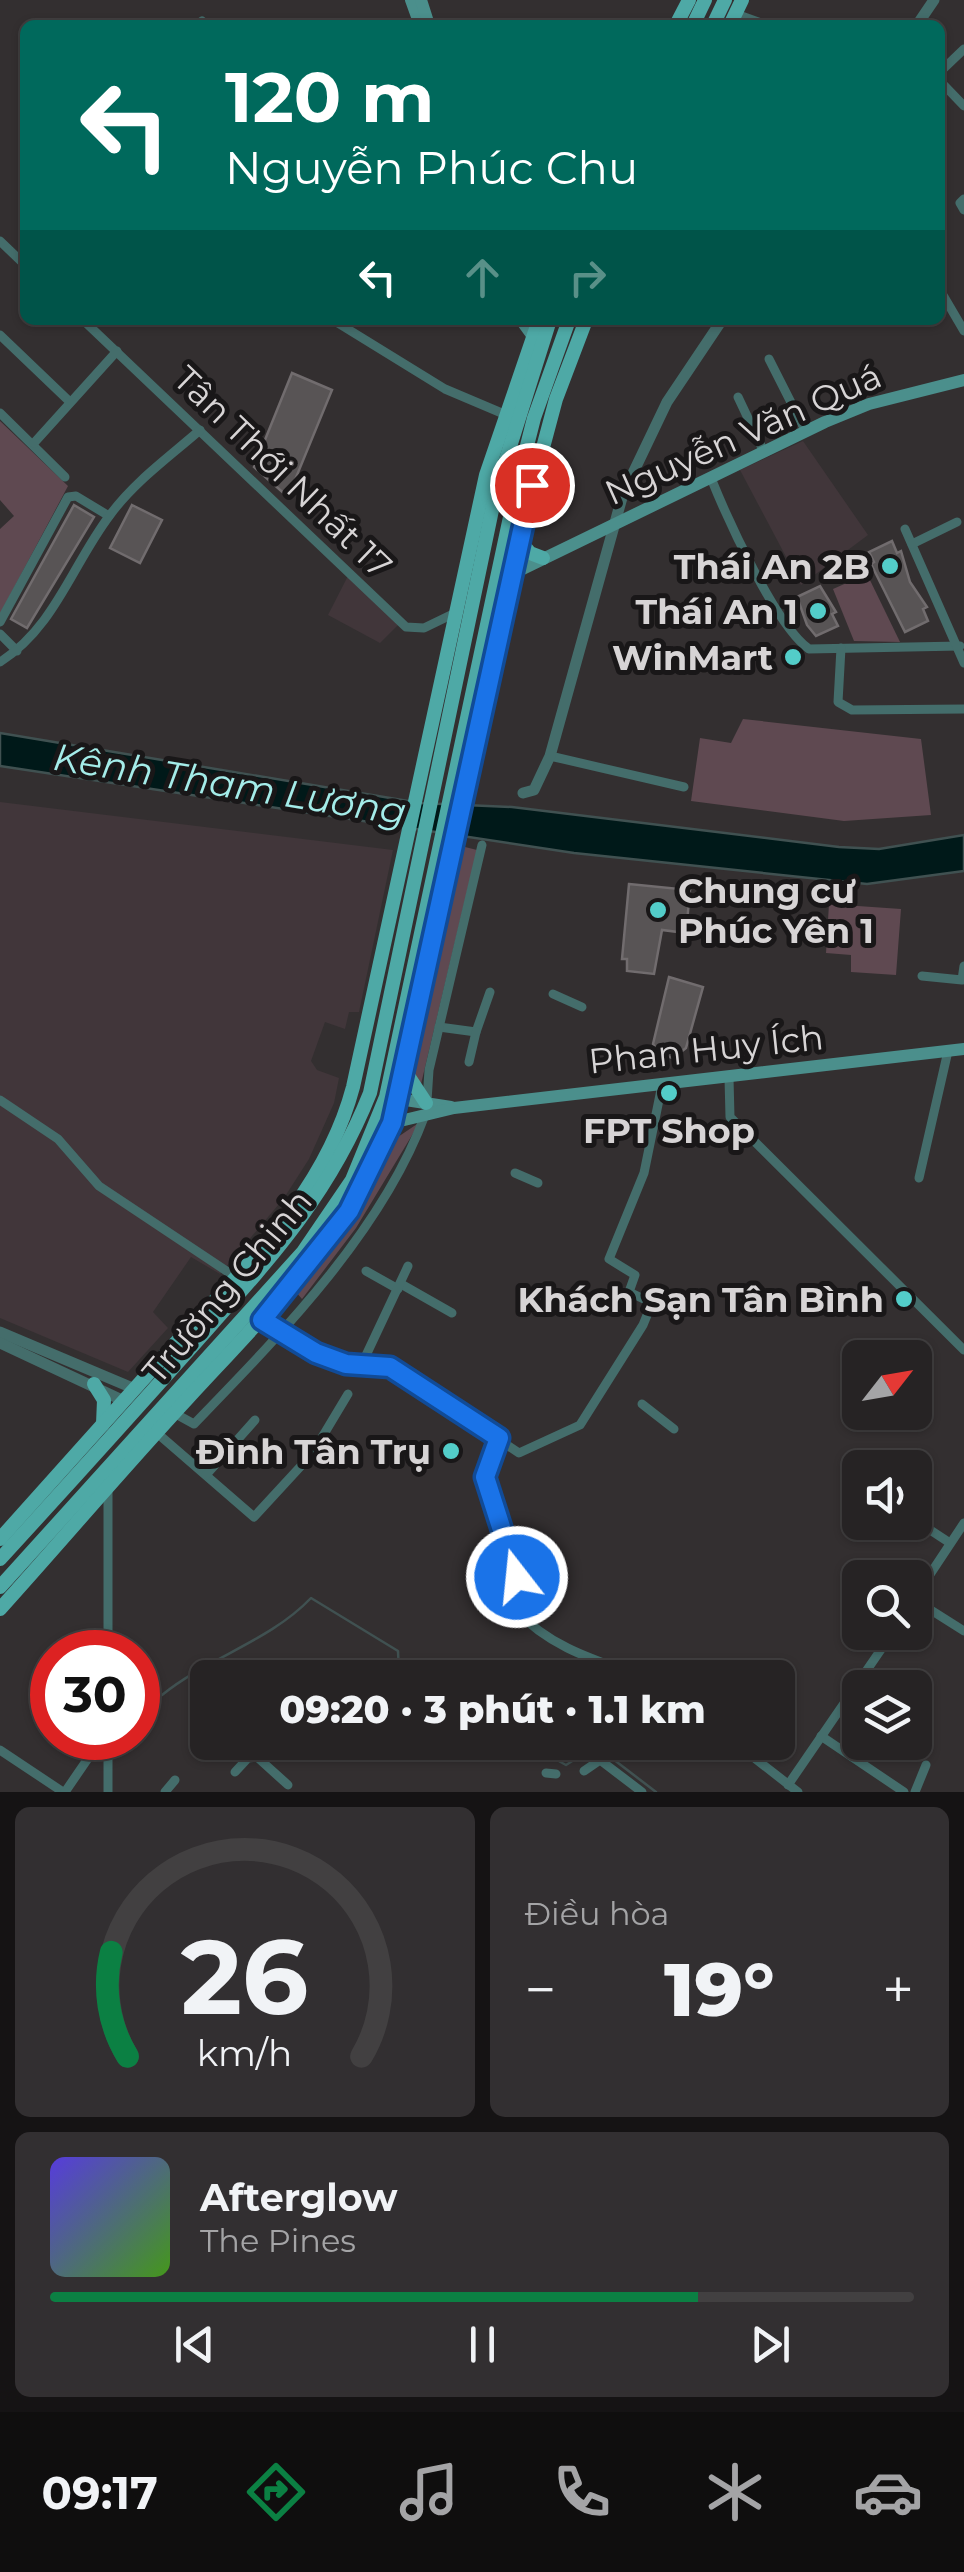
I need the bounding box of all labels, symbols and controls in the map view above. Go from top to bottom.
text: 120 m [225,54,435,140]
icon: left [60,60,190,190]
text: Nguyễn Phúc Chu [225,140,638,195]
icon: left [350,250,405,305]
icon: ahead [455,250,510,305]
icon: right [560,250,615,305]
street label: Nguyễn Văn Quá [598,354,888,514]
street label: Tân Thới Nhất 17 [165,357,401,587]
pin [490,443,575,528]
icon: arrive [505,458,560,513]
place label: Thái An 2B [674,545,870,588]
marker: Thái An 2B [879,555,901,577]
place label: Thái An 1 [636,590,798,633]
marker: Thái An 1 [807,600,829,622]
place label: WinMart [612,636,773,679]
marker: WinMart [782,646,804,668]
water label: Kênh Tham Lương [50,733,410,835]
place label: Chung cư Phúc Yên 1 [678,869,874,952]
marker: Chung cư Phúc Yên 1 [647,899,669,921]
street label: Phan Huy Ích [586,1015,826,1083]
marker: FPT Shop [658,1082,680,1104]
place label: FPT Shop [583,1109,755,1152]
street label: Trường Chinh [133,1180,321,1392]
place label: Khách Sạn Tân Bình [517,1278,884,1321]
marker: Khách Sạn Tân Bình [893,1288,915,1310]
north arrow [842,1340,932,1430]
map controls [842,1340,932,1760]
place label: Đình Tân Trụ [196,1430,431,1473]
marker: Đình Tân Trụ [440,1440,462,1462]
button: sound [842,1450,932,1540]
position arrow [465,1525,569,1629]
button: search [842,1560,932,1650]
speed limit sign: 30 [30,1630,160,1760]
button: layers [842,1670,932,1760]
text: 09:20 · 3 phút · 1.1 km [279,1686,706,1733]
text: Điều hòa [525,1894,669,1933]
text: 26 [181,1913,309,2040]
text: 19° [664,1943,774,2035]
text: − [525,1956,556,2023]
text: + [882,1956,914,2023]
text: km/h [197,2031,292,2075]
text: Afterglow [200,2174,398,2221]
text: The Pines [200,2221,356,2260]
icon: previous [167,2317,222,2372]
icon: pause [455,2317,510,2372]
icon: next [743,2317,798,2372]
icon: directions [241,2457,311,2527]
icon: music [394,2457,464,2527]
icon: phone [547,2457,617,2527]
icon: climate [700,2457,770,2527]
icon: car [853,2457,923,2527]
text: 09:17 [41,2465,158,2520]

